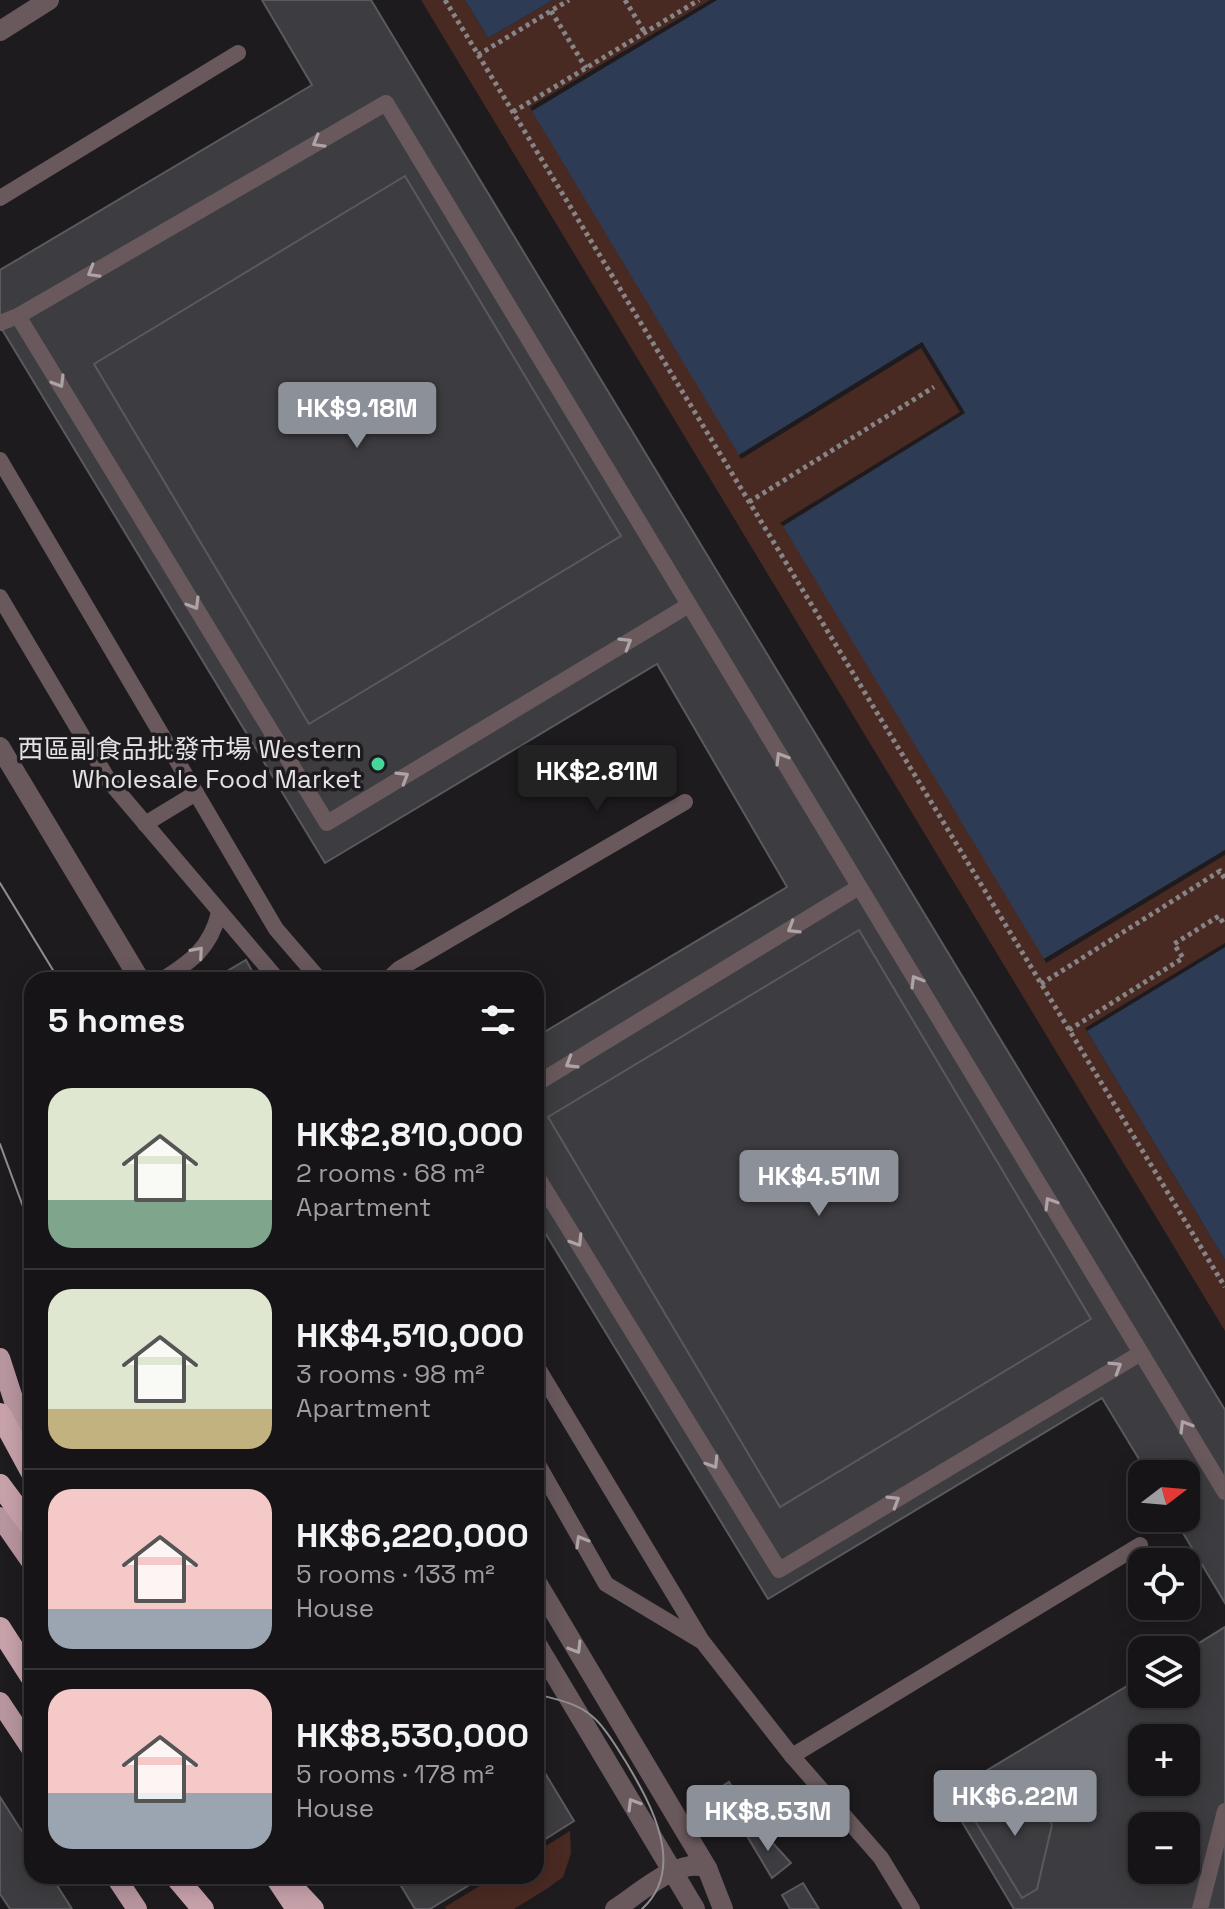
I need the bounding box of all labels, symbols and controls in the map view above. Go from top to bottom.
one-way arrow [313,132,327,148]
one-way arrow [88,262,102,278]
one-way arrow [49,373,65,388]
pin: HK$9.18M [274,382,440,450]
text: HK$9.18M [296,391,418,425]
one-way arrow [184,595,200,610]
one-way arrow [617,637,632,653]
place label: 西區副食品批發市場 Western Wholesale Food Market [18,732,362,796]
pin: HK$2.81M [514,745,680,813]
one-way arrow [775,752,791,767]
text: HK$2.81M [536,754,658,788]
marker: 西區副食品批發市場 Western Wholesale Food Market [369,755,387,773]
one-way arrow [394,771,409,787]
one-way arrow [787,918,802,934]
one-way arrow [188,947,203,962]
one-way arrow [910,975,925,990]
icon: filters [476,998,520,1042]
text: 5 homes [48,999,185,1042]
one-way arrow [565,1053,579,1068]
text: HK$2,810,000 [296,1113,523,1156]
icon: home [112,1120,208,1216]
pin: HK$4.51M [736,1150,902,1218]
text: 2 rooms · 68 m² [296,1156,485,1190]
text: HK$4.51M [757,1159,881,1193]
text: Apartment [296,1190,431,1224]
one-way arrow [1044,1197,1060,1212]
one-way arrow [567,1232,582,1247]
text: HK$4,510,000 [296,1314,524,1357]
icon: home [112,1321,208,1417]
text: 3 rooms · 98 m² [296,1357,485,1391]
one-way arrow [1107,1361,1122,1377]
text: Apartment [296,1391,431,1425]
one-way arrow [1179,1420,1194,1435]
one-way arrow [703,1454,718,1469]
north arrow [1128,1460,1200,1532]
map controls [1128,1460,1200,1884]
one-way arrow [885,1495,900,1511]
text: HK$6,220,000 [296,1514,529,1557]
icon: home [112,1521,208,1617]
one-way arrow [575,1535,591,1549]
button: locate [1128,1548,1200,1620]
text: 5 rooms · 133 m² [296,1557,495,1591]
text: House [296,1591,374,1625]
button: layers [1128,1636,1200,1708]
one-way arrow [566,1639,582,1654]
text: HK$8,530,000 [296,1714,529,1757]
icon: home [112,1721,208,1817]
button: + [1128,1724,1200,1796]
text: 5 rooms · 178 m² [296,1757,494,1791]
pin: HK$6.22M [932,1770,1098,1838]
text: HK$6.22M [952,1779,1078,1813]
pin: HK$8.53M [685,1785,851,1853]
text: House [296,1791,374,1825]
text: HK$8.53M [705,1794,831,1828]
one-way arrow [627,1798,642,1813]
button: − [1128,1812,1200,1884]

